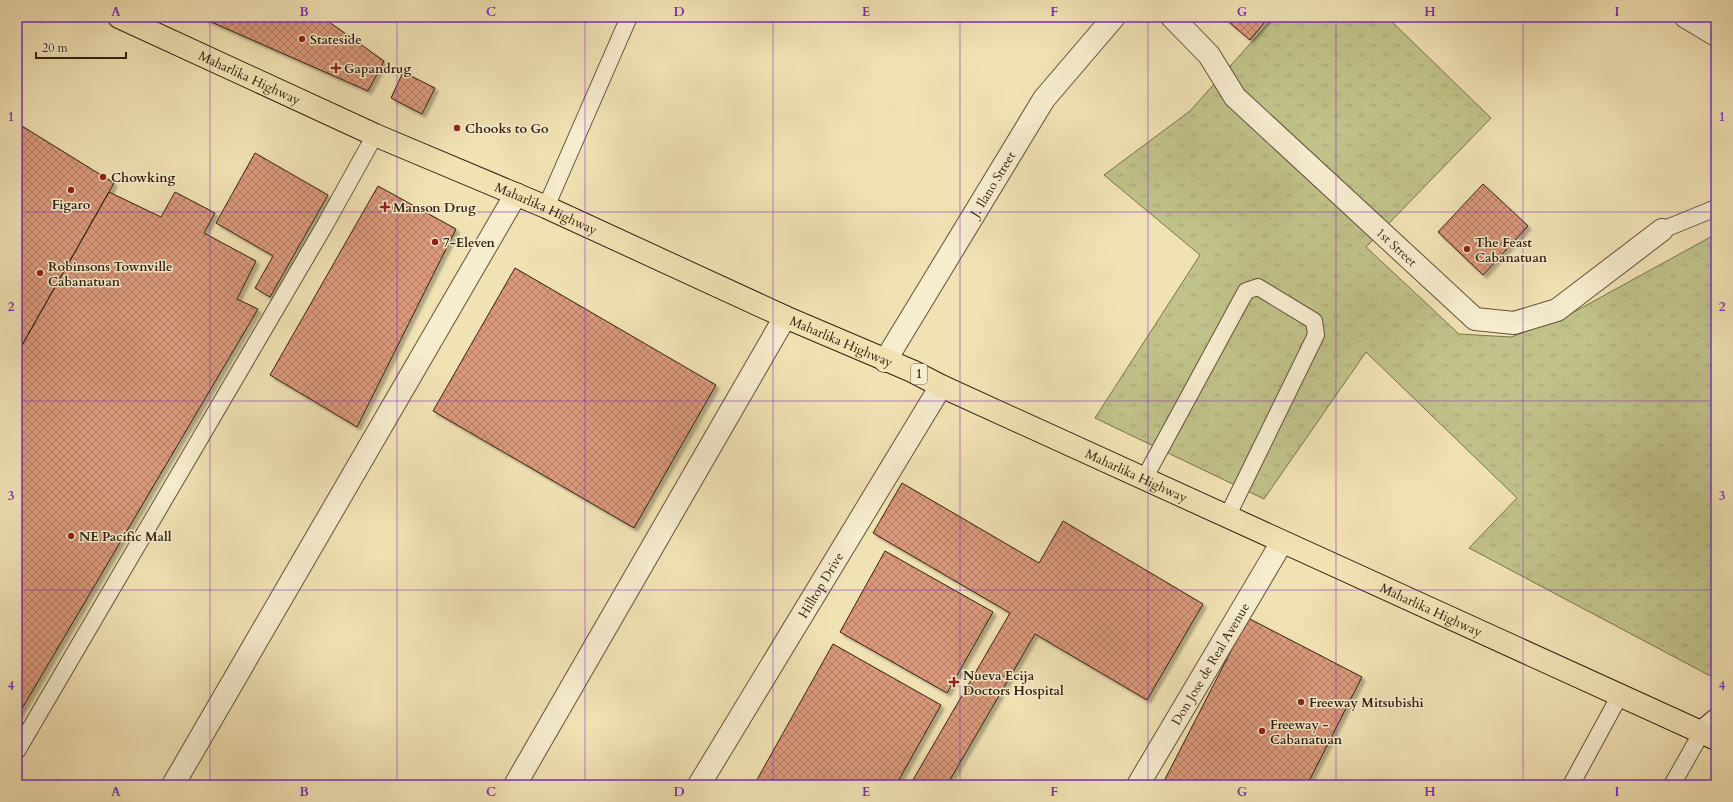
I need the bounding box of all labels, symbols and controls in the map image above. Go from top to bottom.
text: A [111,3,121,21]
text: B [299,3,309,21]
text: C [486,3,496,21]
text: D [673,3,685,21]
text: E [862,3,870,21]
text: F [1050,3,1058,21]
text: G [1237,3,1248,21]
text: H [1424,3,1436,21]
text: I [1614,3,1620,21]
place label: Stateside [310,31,362,49]
scale bar [36,34,126,60]
marker: Stateside [297,34,307,44]
text: 20 m [42,40,69,56]
street label: Maharlika Highway [195,47,303,110]
place label: Gapandrug [344,60,411,78]
marker: Gapandrug [331,63,341,73]
text: 1 [8,108,14,126]
text: 1 [1719,108,1725,126]
place label: Chooks to Go [465,120,549,138]
marker: Chooks to Go [452,123,462,133]
street label: J. Ilano Street [965,148,1020,222]
place label: Chowking [111,169,176,187]
marker: Chowking [98,172,108,182]
street label: Maharlika Highway [492,178,600,239]
marker: Figaro [66,185,76,195]
place label: Figaro [52,196,91,214]
place label: Manson Drug [393,199,476,217]
marker: Manson Drug [380,202,390,212]
street label: 1st Street [1372,224,1421,271]
place label: 7-Eleven [443,234,495,252]
place label: The Feast Cabanatuan [1475,234,1548,267]
marker: 7-Eleven [430,237,440,247]
marker: The Feast Cabanatuan [1462,244,1472,254]
place label: Robinsons Townville Cabanatuan [48,258,172,291]
marker: Robinsons Townville Cabanatuan [35,268,45,278]
text: 2 [8,298,15,316]
text: 2 [1719,298,1726,316]
street label: Maharlika Highway [787,312,896,372]
road number: 1 [911,364,927,384]
street label: Maharlika Highway [1082,445,1190,507]
text: 3 [8,487,15,505]
text: 3 [1719,487,1726,505]
place label: NE Pacific Mall [79,528,172,546]
marker: NE Pacific Mall [66,531,76,541]
street label: Hilltop Drive [794,549,848,622]
street label: Maharlika Highway [1377,579,1485,641]
street label: Don Jose de Real Avenue [1167,600,1254,729]
place label: Nueva Ecija Doctors Hospital [963,667,1064,700]
marker: Nueva Ecija Doctors Hospital [948,676,960,688]
text: 4 [8,677,15,695]
text: 4 [1719,677,1726,695]
place label: Freeway Mitsubishi [1309,694,1424,712]
marker: Freeway Mitsubishi [1296,697,1306,707]
place label: Freeway - Cabanatuan [1270,716,1343,749]
marker: Freeway - Cabanatuan [1257,726,1267,736]
text: A [111,783,121,801]
text: B [299,783,309,801]
text: C [486,783,496,801]
text: D [673,783,685,801]
text: E [862,783,870,801]
text: F [1050,783,1058,801]
text: G [1237,783,1248,801]
text: H [1424,783,1436,801]
text: I [1614,783,1620,801]

